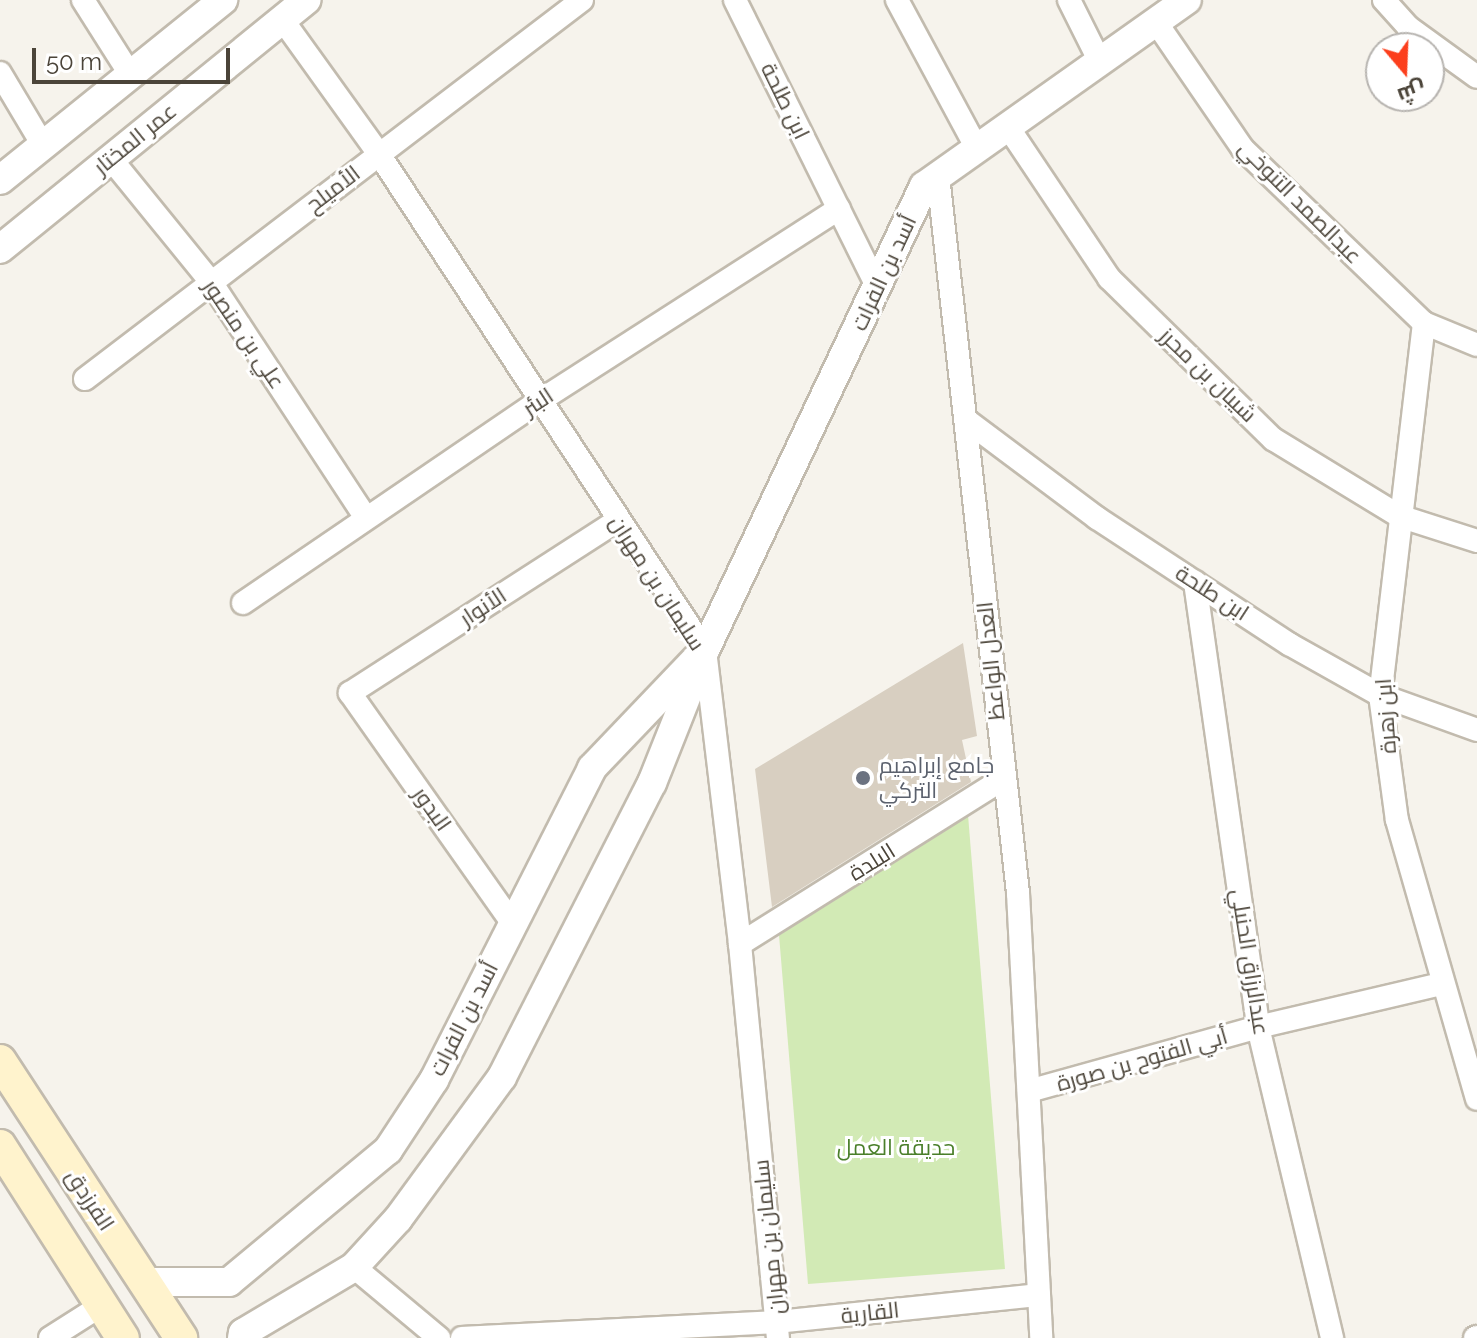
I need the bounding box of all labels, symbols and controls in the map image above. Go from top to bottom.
scale bar [36,32,234,82]
north arrow [1365,32,1445,112]
text: 50 m [46,47,102,76]
street label: ابن طلحة [755,58,815,144]
text: ش [1395,76,1430,110]
street label: عمر المختار [88,98,182,180]
street label: عبدالصمد التنوخي [1233,135,1367,269]
street label: الأميلح [301,160,365,218]
street label: أسد بن الفرات [846,211,922,335]
street label: علي بن منصور [198,274,290,394]
street label: شيبان بن محرز [1154,322,1262,428]
street label: البئر [518,382,558,422]
street label: سليمان بن مهران [604,511,710,655]
street label: ابن طلحة [1170,560,1254,626]
street label: الأنوار [455,582,511,632]
street label: العدل الواعظ [972,600,1010,722]
street label: ابن زهرة [1370,677,1402,755]
place label: جامع إبراهيم التركي [879,752,994,804]
marker: جامع إبراهيم التركي [854,769,872,787]
street label: البدور [407,782,457,836]
street label: البلدة [844,838,900,886]
street label: عبدالرزاق الحنبلي [1225,887,1275,1037]
street label: أسد بن الفرات [424,958,504,1080]
street label: أبي الفتوح بن صورة [1053,1023,1231,1097]
park label: حديقة العمل [837,1135,955,1161]
street label: سليمان بن مهران [748,1158,790,1316]
street label: الفرزدق [60,1164,120,1236]
street label: القارية [839,1297,901,1329]

